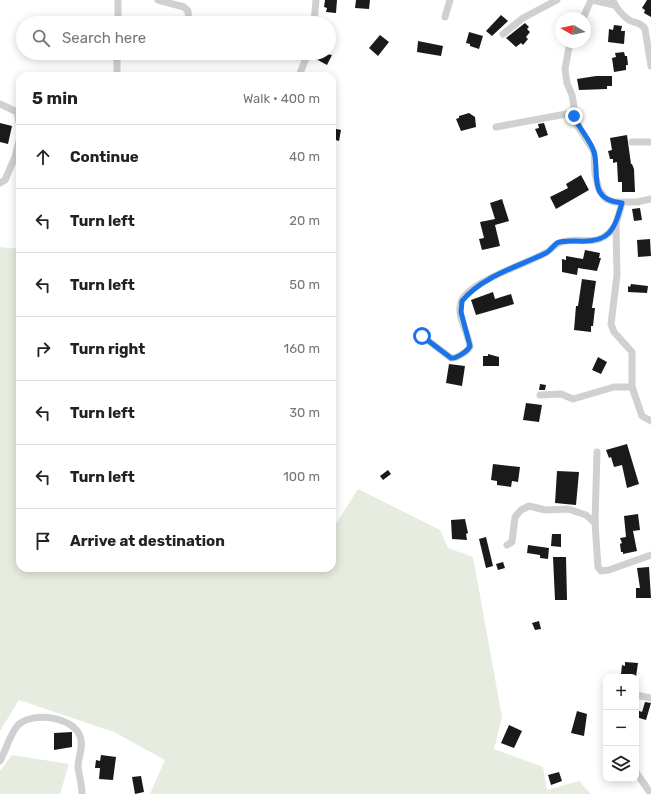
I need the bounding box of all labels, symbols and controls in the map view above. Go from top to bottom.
north arrow [555,12,591,48]
search box [16,16,336,60]
icon: search [30,27,52,49]
text: Search here [62,29,146,47]
text: 5 min [32,88,78,108]
text: Walk · 400 m [243,91,320,106]
route end [565,107,583,125]
icon: ahead [32,146,54,168]
text: Continue [70,148,139,166]
text: 40 m [289,149,320,164]
icon: left [32,210,54,232]
text: Turn left [70,212,135,230]
text: 20 m [289,213,320,228]
icon: left [32,274,54,296]
text: Turn left [70,276,135,294]
text: 50 m [289,277,320,292]
route start [413,327,431,345]
icon: right [32,338,54,360]
text: Turn right [70,340,145,358]
text: 160 m [284,341,320,356]
icon: left [32,402,54,424]
text: Turn left [70,404,135,422]
text: 30 m [289,405,320,420]
icon: left [32,466,54,488]
text: Turn left [70,468,135,486]
text: 100 m [283,469,320,484]
icon: arrive [32,530,54,552]
text: Arrive at destination [70,532,225,550]
map controls [603,674,639,782]
button: + [603,674,639,710]
button: − [603,710,639,746]
button: layers [603,746,639,782]

